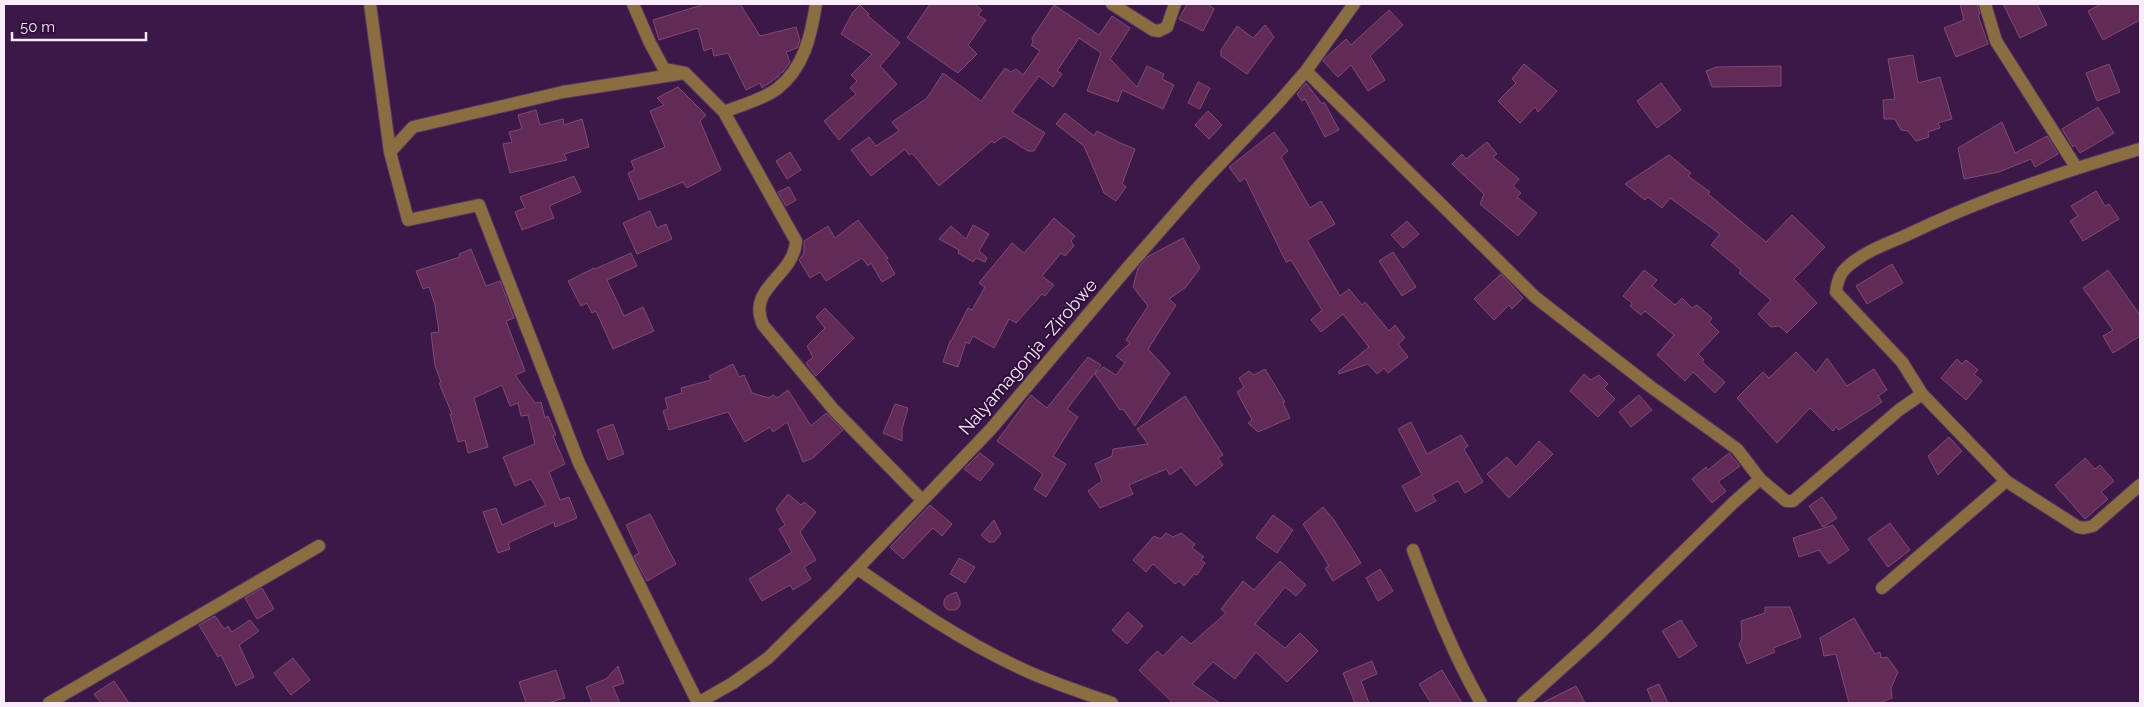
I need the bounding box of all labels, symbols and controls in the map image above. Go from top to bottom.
scale bar [12,10,146,42]
text: 50 m [20,18,55,36]
street label: Nalyamagonja -Zirobwe [954,274,1101,439]

